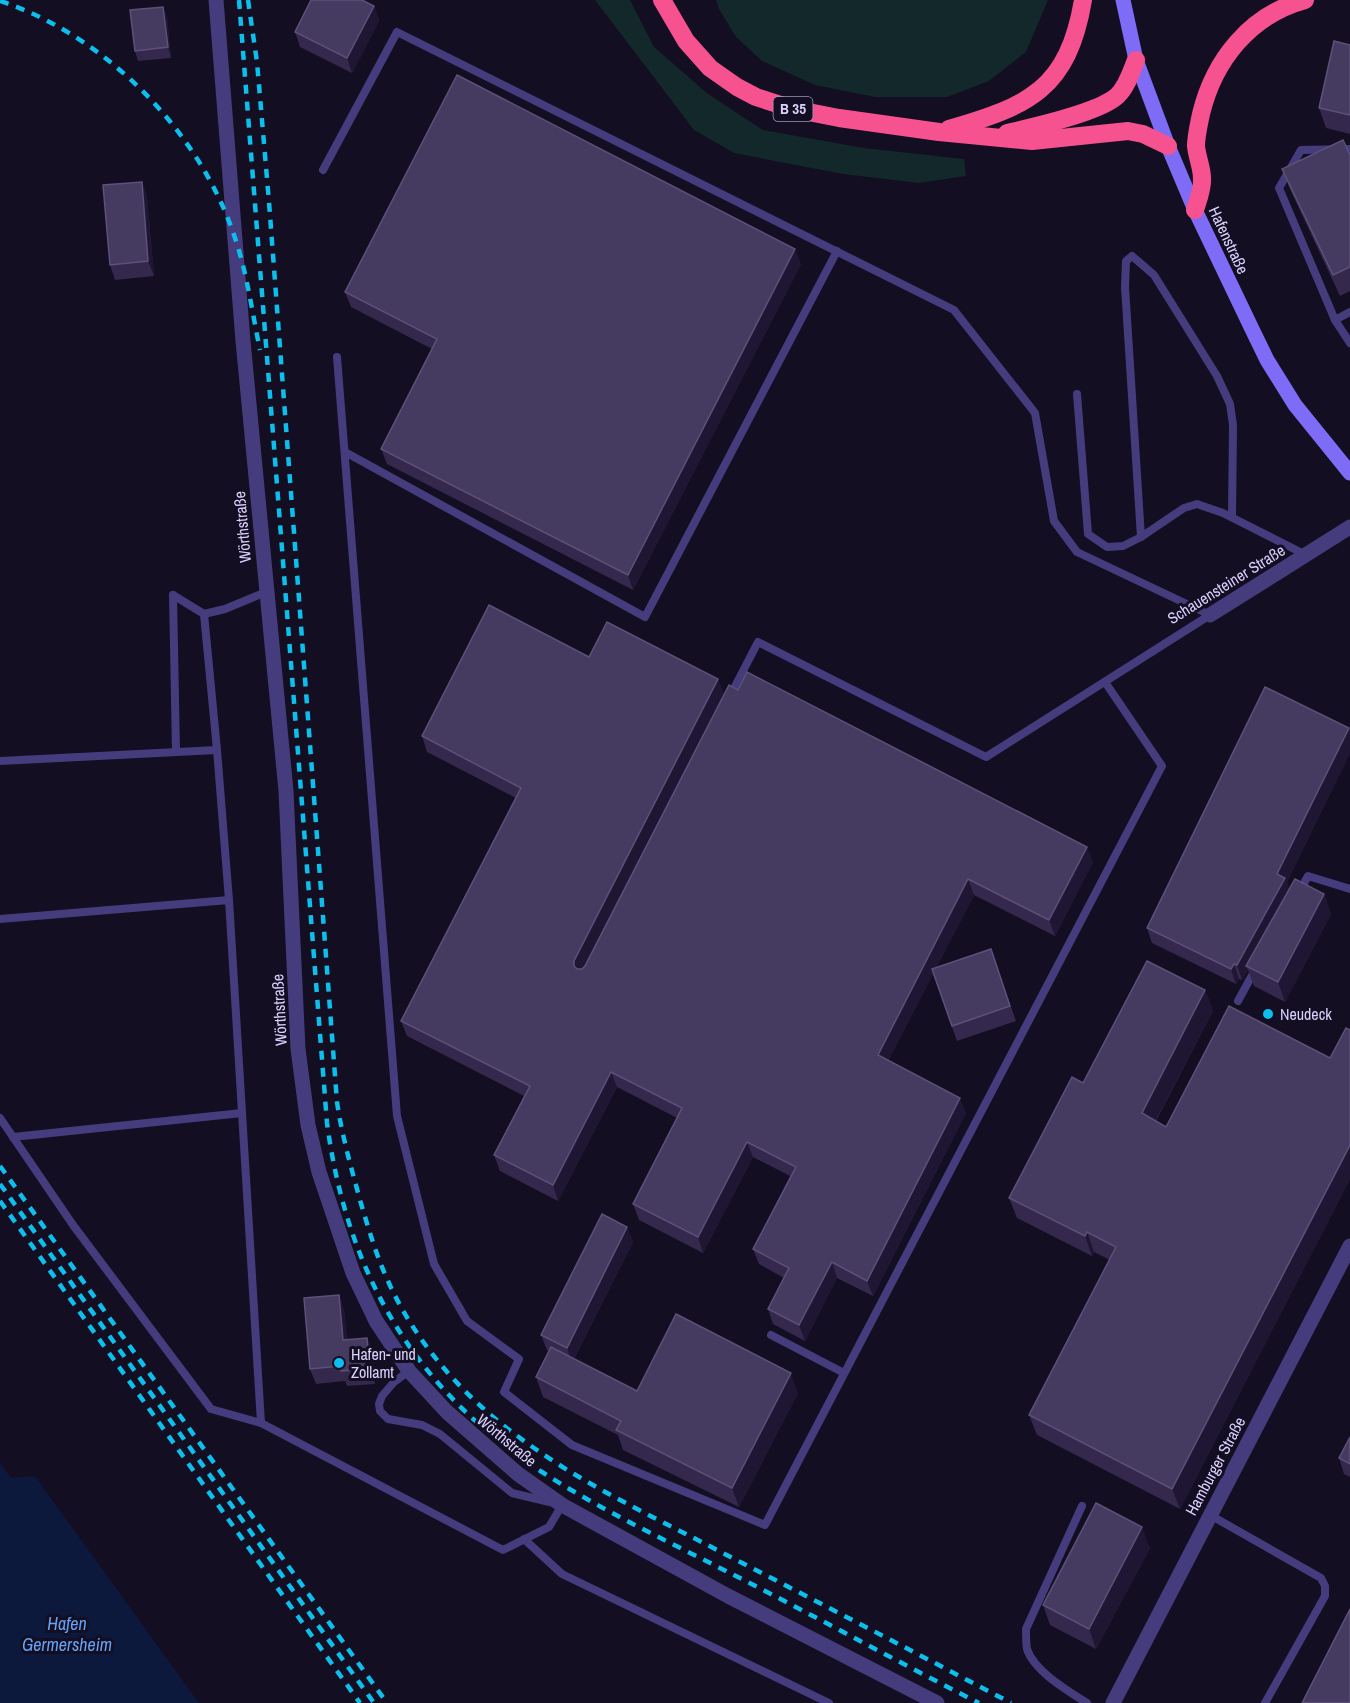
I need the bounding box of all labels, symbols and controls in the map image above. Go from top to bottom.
road number: B 35 [774,97,812,121]
street label: Hafenstraße [1204,203,1254,277]
street label: Wörthstraße [228,490,256,564]
street label: Schauensteiner Straße [1163,539,1289,629]
street label: Wörthstraße [266,973,292,1047]
place label: Neudeck [1280,1003,1332,1025]
marker: Neudeck [1261,1007,1275,1021]
place label: Hafen- und Zollamt [351,1343,416,1383]
marker: Hafen- und Zollamt [332,1356,346,1370]
street label: Wörthstraße [472,1408,542,1472]
street label: Hamburger Straße [1180,1413,1250,1519]
water label: Hafen Germersheim [22,1611,112,1657]

